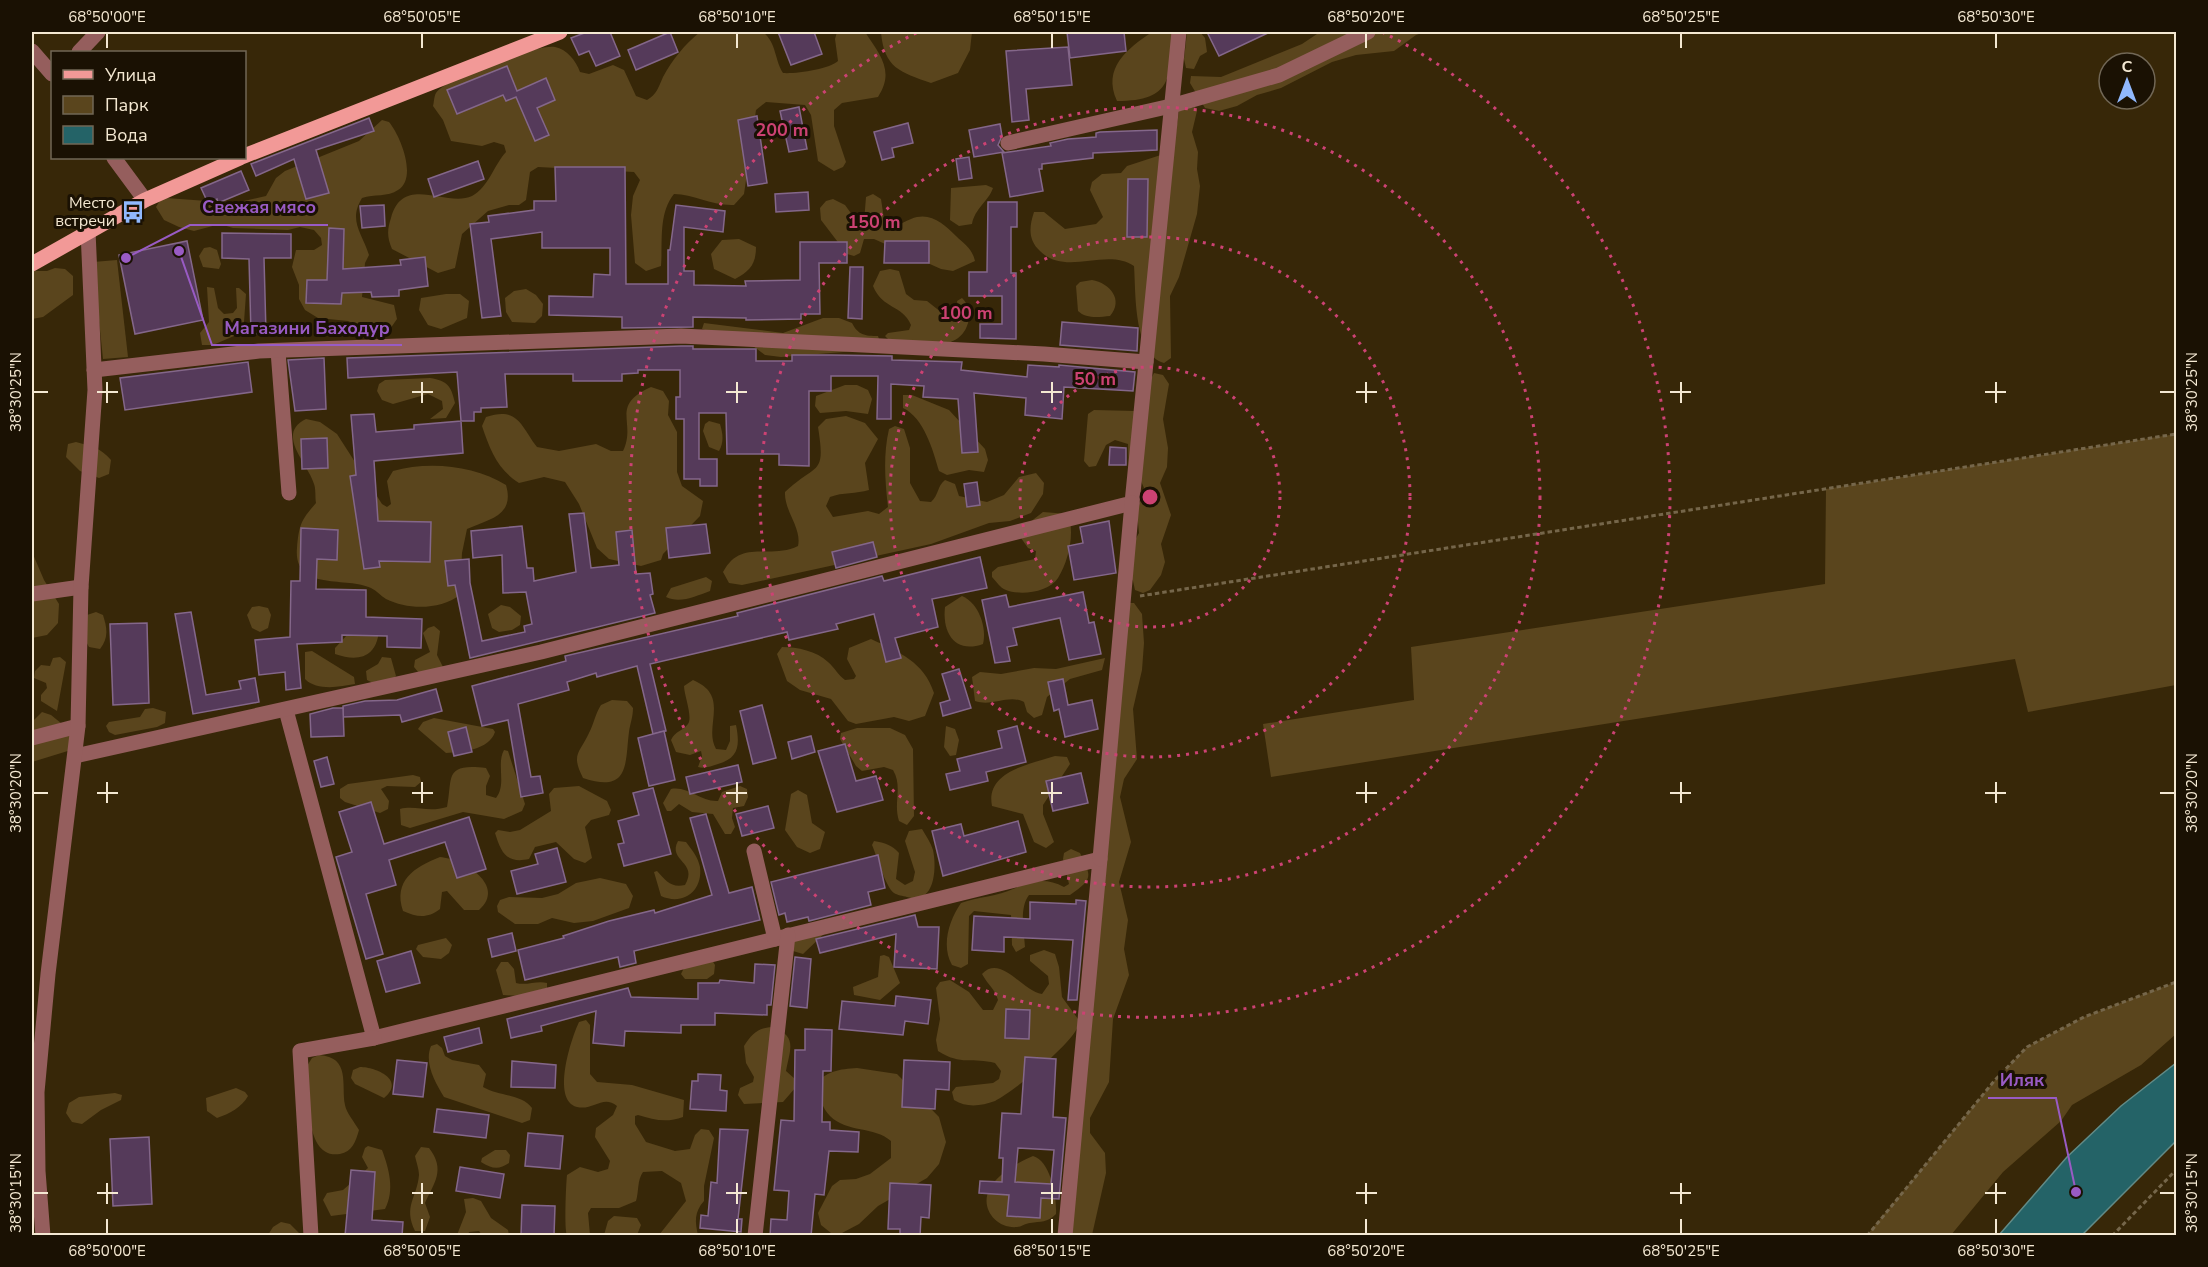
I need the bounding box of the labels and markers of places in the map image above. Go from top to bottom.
callout: Свежая мясо [190,189,328,225]
place label: Место встречи [55,192,115,232]
bus stop icon: Место встречи [120,199,146,225]
callout: Магазини Баходур [212,309,402,345]
centre of rings [1140,487,1160,507]
callout: Иляк [1988,1062,2056,1098]

